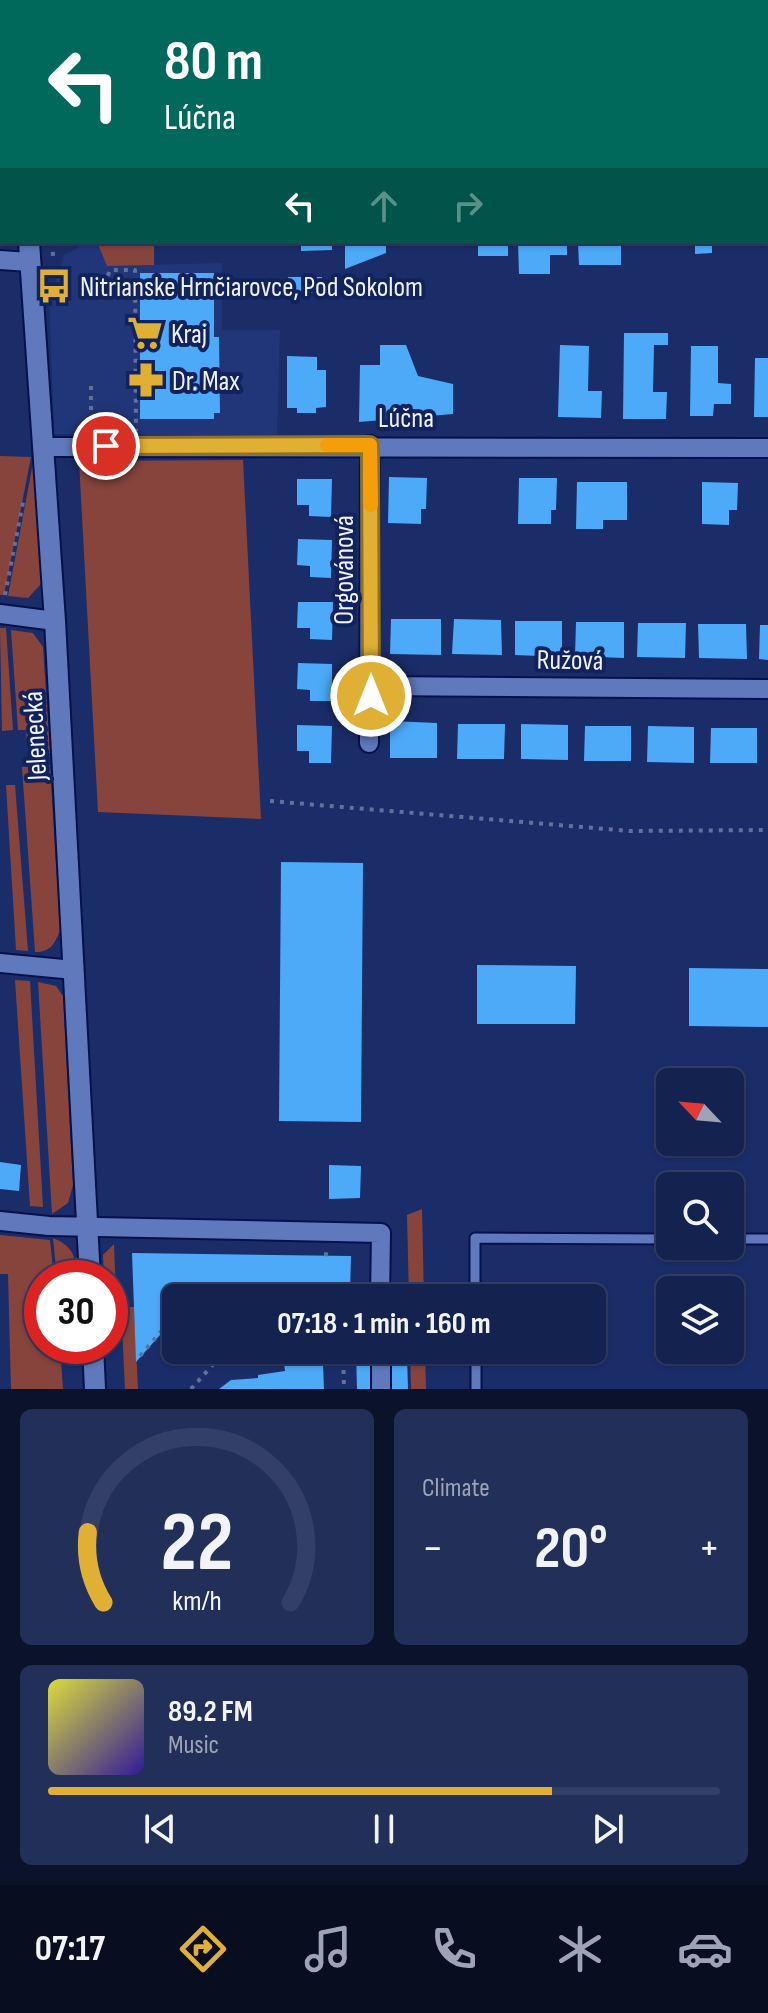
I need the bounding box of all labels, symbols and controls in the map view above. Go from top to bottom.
text: 80 m [164,29,263,96]
icon: left [32,32,136,136]
text: Lúčna [164,97,236,140]
icon: left [278,184,322,228]
icon: ahead [362,184,406,228]
icon: right [446,184,490,228]
bus stop icon: Nitrianske Hrnčiarovce, Pod Sokolom [35,267,73,305]
place label: Nitrianske Hrnčiarovce, Pod Sokolom [80,271,423,304]
supermarket icon: Kraj [126,314,164,352]
place label: Kraj [171,318,207,351]
pharmacy icon: Dr. Max [127,361,165,399]
place label: Dr. Max [172,365,240,398]
street label: Lúčna [378,402,434,435]
pin [72,412,140,480]
icon: arrive [84,424,128,468]
street label: Orgovánová [328,515,361,625]
street label: Ružová [536,643,604,678]
position arrow [329,654,413,738]
street label: Jelenecká [17,690,54,782]
north arrow [656,1068,744,1156]
map controls [656,1068,744,1364]
button: search [656,1172,744,1260]
speed limit sign: 30 [24,1260,128,1364]
button: layers [656,1276,744,1364]
text: 07:18 · 1 min · 160 m [277,1306,491,1342]
text: Climate [422,1473,490,1504]
text: 22 [161,1494,233,1594]
text: 20° [534,1513,608,1585]
text: − [422,1522,444,1575]
text: + [698,1522,720,1575]
text: km/h [172,1584,222,1619]
text: 89.2 FM [168,1694,253,1730]
text: Music [168,1730,219,1761]
icon: previous [138,1807,182,1851]
icon: pause [362,1807,406,1851]
icon: next [586,1807,630,1851]
icon: directions [175,1921,231,1977]
icon: music [300,1921,356,1977]
icon: phone [426,1921,482,1977]
icon: climate [552,1921,608,1977]
icon: car [677,1921,733,1977]
text: 07:17 [35,1928,105,1971]

